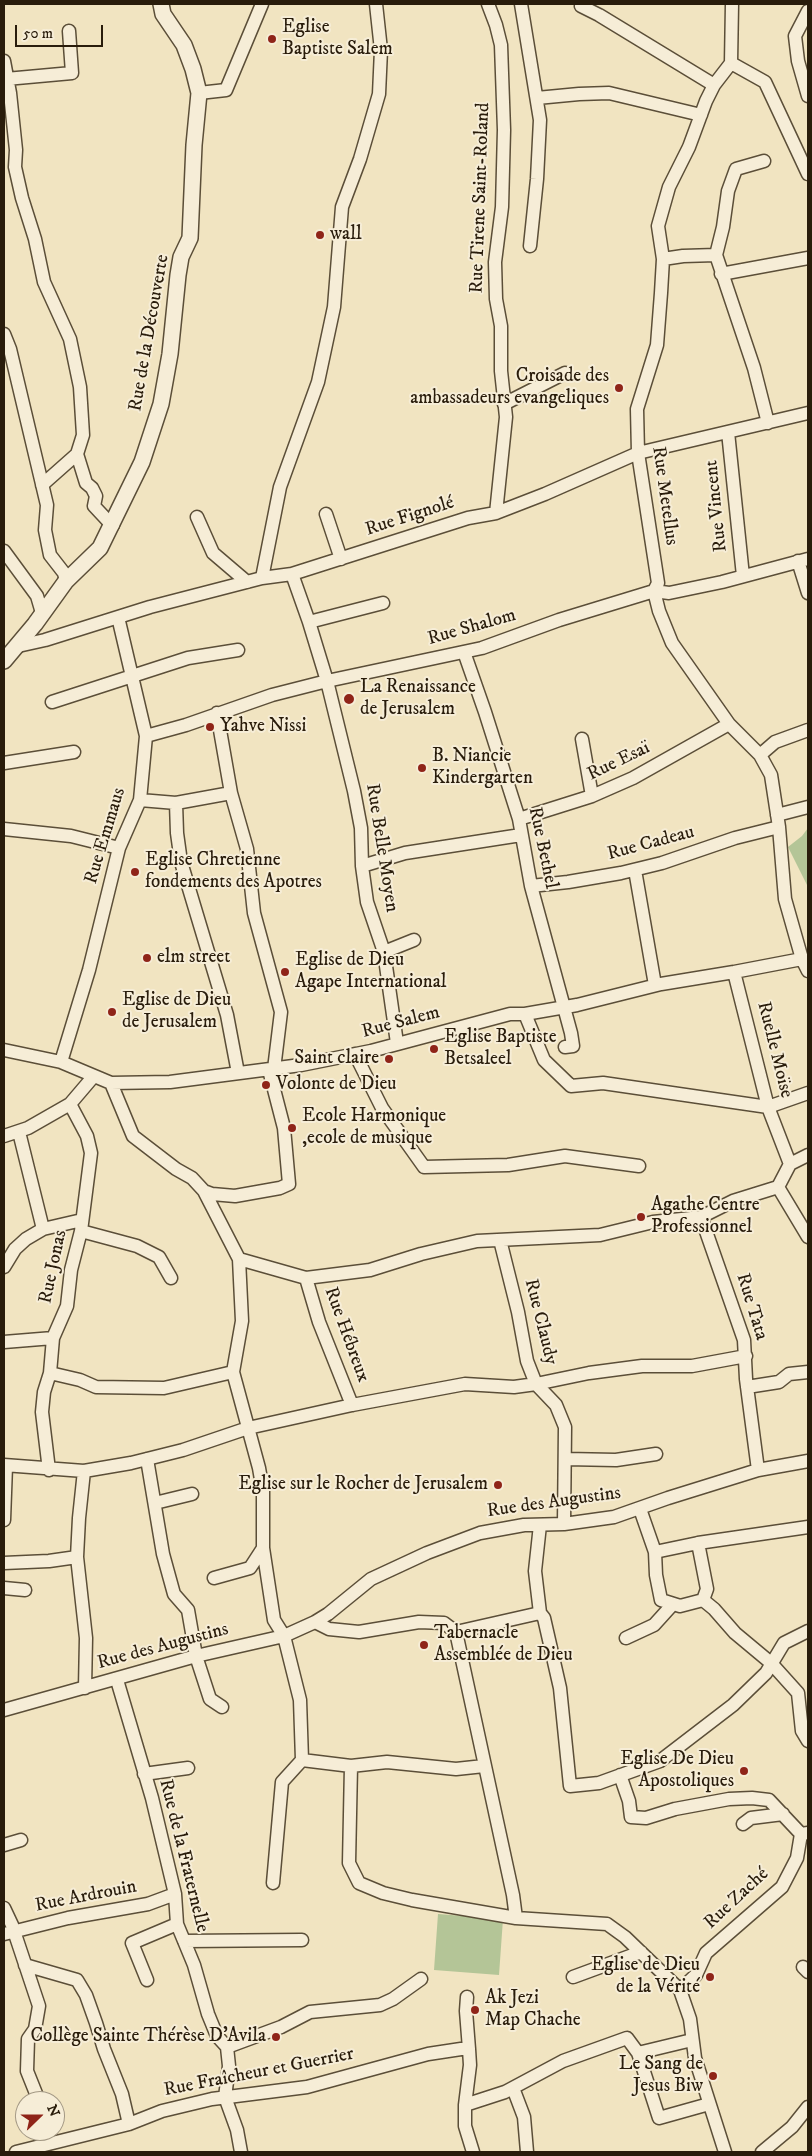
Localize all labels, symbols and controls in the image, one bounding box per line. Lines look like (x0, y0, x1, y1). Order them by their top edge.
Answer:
scale bar (18, 15, 105, 47)
place label: Eglise Baptiste Salem (282, 17, 393, 61)
text: 50 m (23, 24, 53, 43)
marker: Eglise Baptiste Salem (266, 33, 278, 45)
street label: Rue Tirene Saint-Roland (466, 102, 496, 294)
place label: wall (330, 224, 362, 246)
marker: wall (314, 229, 326, 241)
street label: Rue de la Découverte (125, 253, 175, 413)
place label: Croisade des ambassadeurs evangeliques (410, 366, 609, 410)
marker: Croisade des ambassadeurs evangeliques (613, 382, 625, 394)
street label: Rue Metellus (646, 445, 682, 547)
street label: Rue Vincent (701, 459, 733, 553)
street label: Rue Fignolé (363, 492, 457, 542)
street label: Rue Shalom (425, 605, 519, 651)
place label: La Renaissance de Jerusalem (360, 677, 476, 721)
marker: La Renaissance de Jerusalem (342, 692, 356, 706)
place label: Yahve Nissi (220, 716, 307, 738)
marker: Yahve Nissi (204, 721, 216, 733)
street label: Rue Esaï (584, 737, 654, 787)
place label: B. Niancie Kindergarten (432, 746, 533, 790)
marker: B. Niancie Kindergarten (416, 762, 428, 774)
street label: Rue Belle Moyen (360, 782, 402, 914)
street label: Rue Emmaus (81, 785, 131, 887)
street label: Rue Bethel (522, 805, 562, 891)
street label: Rue Cadeau (605, 821, 697, 867)
place label: Eglise Chretienne fondements des Apotres (145, 850, 322, 894)
marker: Eglise Chretienne fondements des Apotres (129, 866, 141, 878)
place label: elm street (157, 947, 230, 969)
place label: Eglise de Dieu Agape International (295, 950, 446, 994)
marker: elm street (141, 952, 153, 964)
marker: Eglise de Dieu Agape International (279, 966, 291, 978)
place label: Eglise de Dieu de Jerusalem (122, 990, 231, 1034)
street label: Ruelle Moïse (751, 1000, 797, 1100)
street label: Rue Salem (360, 1002, 442, 1044)
marker: Eglise de Dieu de Jerusalem (106, 1006, 118, 1018)
place label: Eglise Baptiste Betsaleel (444, 1027, 557, 1071)
marker: Eglise Baptiste Betsaleel (428, 1043, 440, 1055)
place label: Saint claire (294, 1048, 379, 1070)
marker: Saint claire (383, 1053, 395, 1065)
place label: Volonte de Dieu (276, 1074, 396, 1096)
marker: Volonte de Dieu (260, 1079, 272, 1091)
place label: Ecole Harmonique ,ecole de musique (302, 1106, 446, 1150)
marker: Ecole Harmonique ,ecole de musique (286, 1122, 298, 1134)
place label: Agathe Centre Professionnel (651, 1195, 760, 1239)
marker: Agathe Centre Professionnel (635, 1211, 647, 1223)
street label: Rue Jonas (35, 1228, 73, 1306)
street label: Rue Tata (730, 1271, 772, 1343)
street label: Rue Claudy (518, 1277, 562, 1367)
street label: Rue Hébreux (318, 1284, 374, 1386)
place label: Eglise sur le Rocher de Jerusalem (238, 1474, 488, 1496)
marker: Eglise sur le Rocher de Jerusalem (492, 1479, 504, 1491)
street label: Rue des Augustins (486, 1482, 622, 1524)
street label: Rue des Augustins (95, 1619, 231, 1675)
place label: Tabernacle Assemblée de Dieu (434, 1623, 573, 1667)
marker: Tabernacle Assemblée de Dieu (418, 1639, 430, 1651)
place label: Eglise De Dieu Apostoliques (620, 1749, 734, 1793)
marker: Eglise De Dieu Apostoliques (738, 1765, 750, 1777)
street label: Rue de la Fraternelle (153, 1777, 213, 1935)
street label: Rue Zaché (700, 1863, 774, 1935)
street label: Rue Ardrouin (33, 1876, 139, 1918)
place label: Eglise de Dieu de la Vérité (591, 1955, 700, 1999)
marker: Eglise de Dieu de la Vérité (704, 1971, 716, 1983)
place label: Ak Jezi Map Chache (485, 1988, 581, 2032)
marker: Ak Jezi Map Chache (469, 2004, 481, 2016)
place label: Collège Sainte Thérèse D'Avila (30, 2026, 266, 2048)
marker: Collège Sainte Thérèse D'Avila (270, 2031, 282, 2043)
street label: Rue Fraîcheur et Guerrier (162, 2043, 356, 2103)
place label: Le Sang de Jesus Biw (619, 2054, 703, 2098)
marker: Le Sang de Jesus Biw (707, 2070, 719, 2082)
north arrow (15, 2091, 65, 2141)
text: N (42, 2102, 63, 2119)

